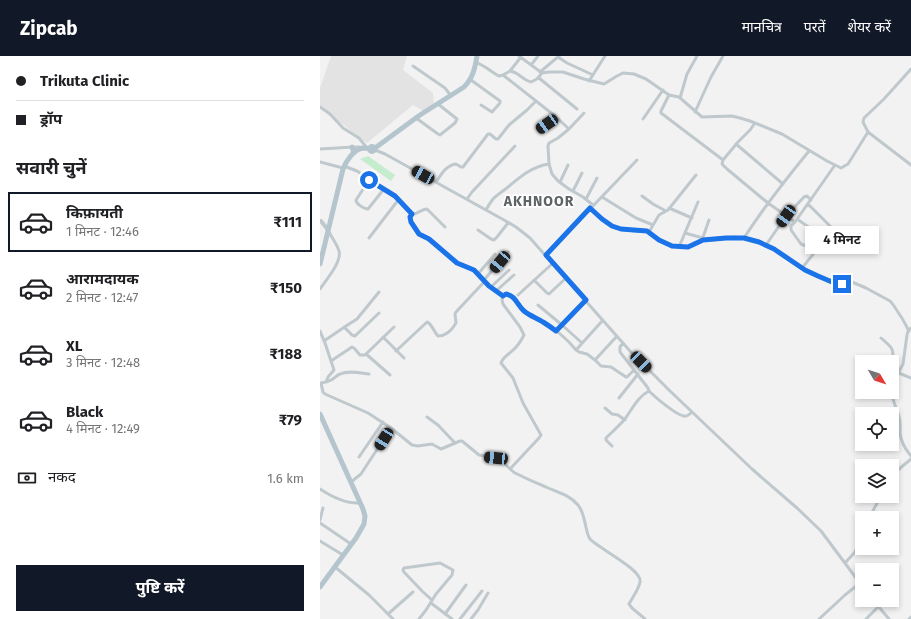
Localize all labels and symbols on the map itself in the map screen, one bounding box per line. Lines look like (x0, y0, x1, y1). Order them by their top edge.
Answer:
car (534, 112, 560, 136)
car (410, 164, 436, 186)
route start (360, 171, 378, 189)
district label: AKHNOOR (503, 193, 574, 210)
car (774, 203, 798, 229)
callout: 4 मिनट (805, 226, 879, 254)
car (488, 249, 512, 275)
route end (833, 275, 851, 293)
car (628, 349, 654, 375)
north arrow (855, 355, 899, 399)
car (373, 426, 395, 452)
car (484, 451, 508, 465)

